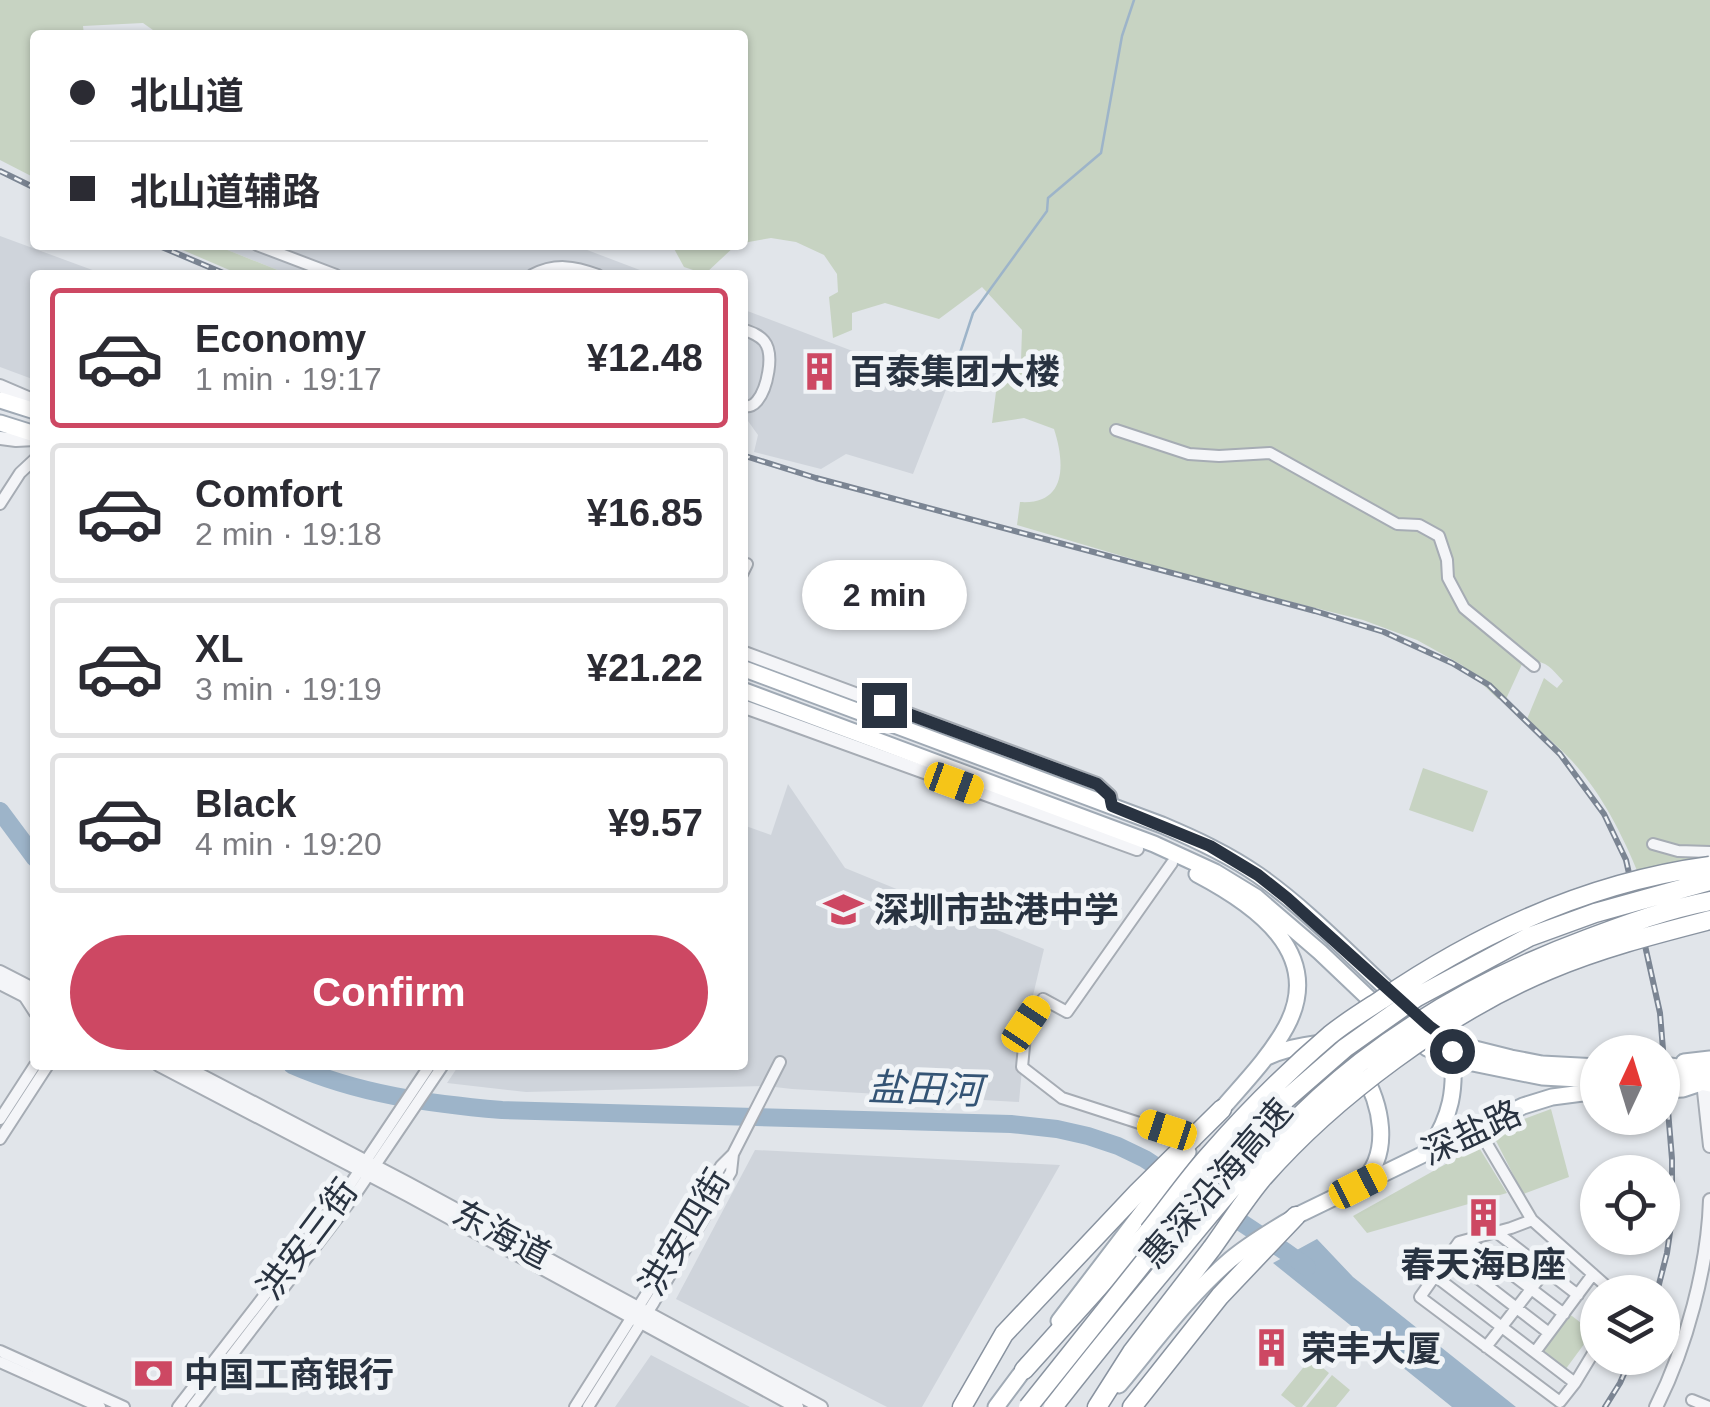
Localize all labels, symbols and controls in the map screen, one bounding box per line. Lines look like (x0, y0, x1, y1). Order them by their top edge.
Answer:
text: 北山道 (130, 75, 244, 117)
text: 北山道辅路 (130, 171, 320, 213)
icon: car (75, 313, 165, 403)
text: Economy (195, 318, 366, 360)
text: ¥12.48 (587, 337, 703, 379)
building icon: 百泰集团大楼 (799, 350, 841, 392)
place label: 百泰集团大楼 (850, 352, 1060, 391)
text: 1 min · 19:17 (195, 361, 382, 397)
icon: car (75, 468, 165, 558)
text: Comfort (195, 473, 343, 515)
text: ¥16.85 (587, 492, 703, 534)
text: 2 min · 19:18 (195, 516, 382, 552)
callout: 2 min (802, 560, 966, 630)
text: 2 min (843, 577, 926, 613)
icon: car (75, 623, 165, 713)
text: XL (195, 628, 244, 670)
text: ¥21.22 (587, 647, 703, 689)
text: 3 min · 19:19 (195, 671, 382, 707)
route end (862, 683, 907, 728)
car (921, 759, 987, 807)
icon: car (75, 778, 165, 868)
text: Black (195, 783, 296, 825)
text: ¥9.57 (608, 802, 703, 844)
text: 4 min · 19:20 (195, 826, 382, 862)
school or university icon: 深圳市盐港中学 (823, 888, 865, 930)
place label: 深圳市盐港中学 (874, 890, 1119, 929)
button: Confirm (70, 935, 708, 1050)
car (997, 991, 1055, 1057)
route start (1430, 1029, 1475, 1074)
north arrow (1580, 1035, 1680, 1135)
map controls (1580, 1035, 1680, 1375)
water label: 盐田河 (867, 1066, 990, 1112)
street label: 惠深沿海高速 (1132, 1091, 1300, 1275)
street label: 深盐路 (1415, 1092, 1527, 1172)
car (1134, 1106, 1200, 1154)
button: locate (1580, 1155, 1680, 1255)
car (1324, 1159, 1392, 1213)
street label: 洪安四街 (631, 1162, 737, 1302)
street label: 洪安三街 (249, 1171, 365, 1307)
street label: 东海道 (446, 1192, 558, 1276)
building icon: 春天海B座 (1462, 1196, 1504, 1238)
place label: 春天海B座 (1400, 1245, 1566, 1284)
button: layers (1580, 1275, 1680, 1375)
building icon: 荣丰大厦 (1250, 1327, 1292, 1369)
place label: 荣丰大厦 (1301, 1329, 1441, 1368)
bank icon: 中国工商银行 (133, 1353, 175, 1395)
place label: 中国工商银行 (184, 1355, 394, 1394)

